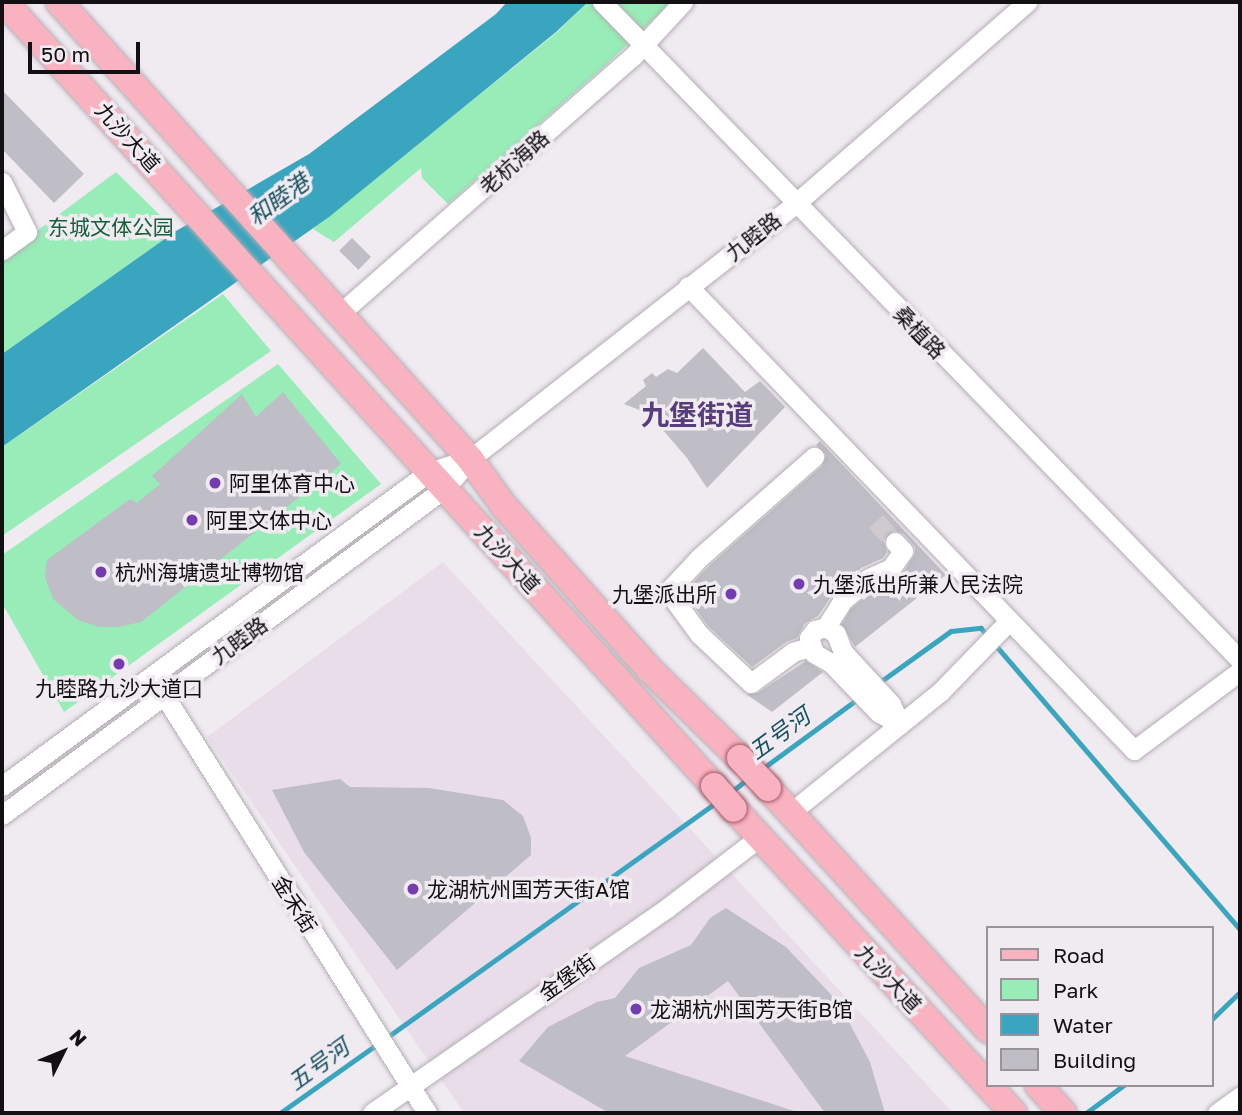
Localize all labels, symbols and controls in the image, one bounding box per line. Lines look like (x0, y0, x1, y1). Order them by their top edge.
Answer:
scale bar (32, 28, 144, 72)
text: 50 m (41, 41, 90, 67)
street label: 九沙大道 (91, 97, 165, 177)
street label: 老杭海路 (474, 125, 554, 199)
water label: 和睦港 (242, 168, 314, 230)
street label: 九睦路 (720, 207, 786, 265)
park label: 东城文体公园 (48, 214, 174, 240)
street label: 桑植路 (889, 301, 951, 363)
district label: 九堡街道 (641, 398, 753, 432)
place label: 阿里体育中心 (229, 470, 355, 496)
marker: 阿里体育中心 (207, 475, 223, 491)
place label: 阿里文体中心 (206, 507, 332, 533)
marker: 阿里文体中心 (184, 512, 200, 528)
street label: 九沙大道 (471, 518, 545, 598)
place label: 杭州海塘遗址博物馆 (115, 559, 304, 585)
marker: 杭州海塘遗址博物馆 (93, 564, 109, 580)
place label: 九堡派出所兼人民法院 (813, 571, 1023, 597)
marker: 九堡派出所兼人民法院 (791, 576, 807, 592)
place label: 九堡派出所 (612, 581, 717, 607)
marker: 九堡派出所 (723, 586, 739, 602)
street label: 九睦路 (206, 611, 272, 669)
marker: 九睦路九沙大道口 (111, 656, 127, 672)
place label: 九睦路九沙大道口 (35, 675, 203, 701)
water label: 五号河 (743, 702, 815, 764)
street label: 金禾街 (268, 871, 322, 937)
place label: 龙湖杭州国芳天街A馆 (427, 876, 630, 902)
marker: 龙湖杭州国芳天街A馆 (405, 881, 421, 897)
legend (986, 926, 1214, 1087)
street label: 九沙大道 (851, 939, 927, 1017)
text: Road (1053, 942, 1104, 968)
street label: 金堡街 (534, 949, 600, 1005)
text: Park (1053, 977, 1098, 1003)
place label: 龙湖杭州国芳天街B馆 (650, 996, 853, 1022)
marker: 龙湖杭州国芳天街B馆 (628, 1001, 644, 1017)
text: Water (1053, 1012, 1113, 1038)
north arrow (28, 1017, 98, 1087)
text: N (65, 1024, 92, 1050)
water label: 五号河 (282, 1033, 354, 1095)
text: Building (1053, 1047, 1136, 1073)

